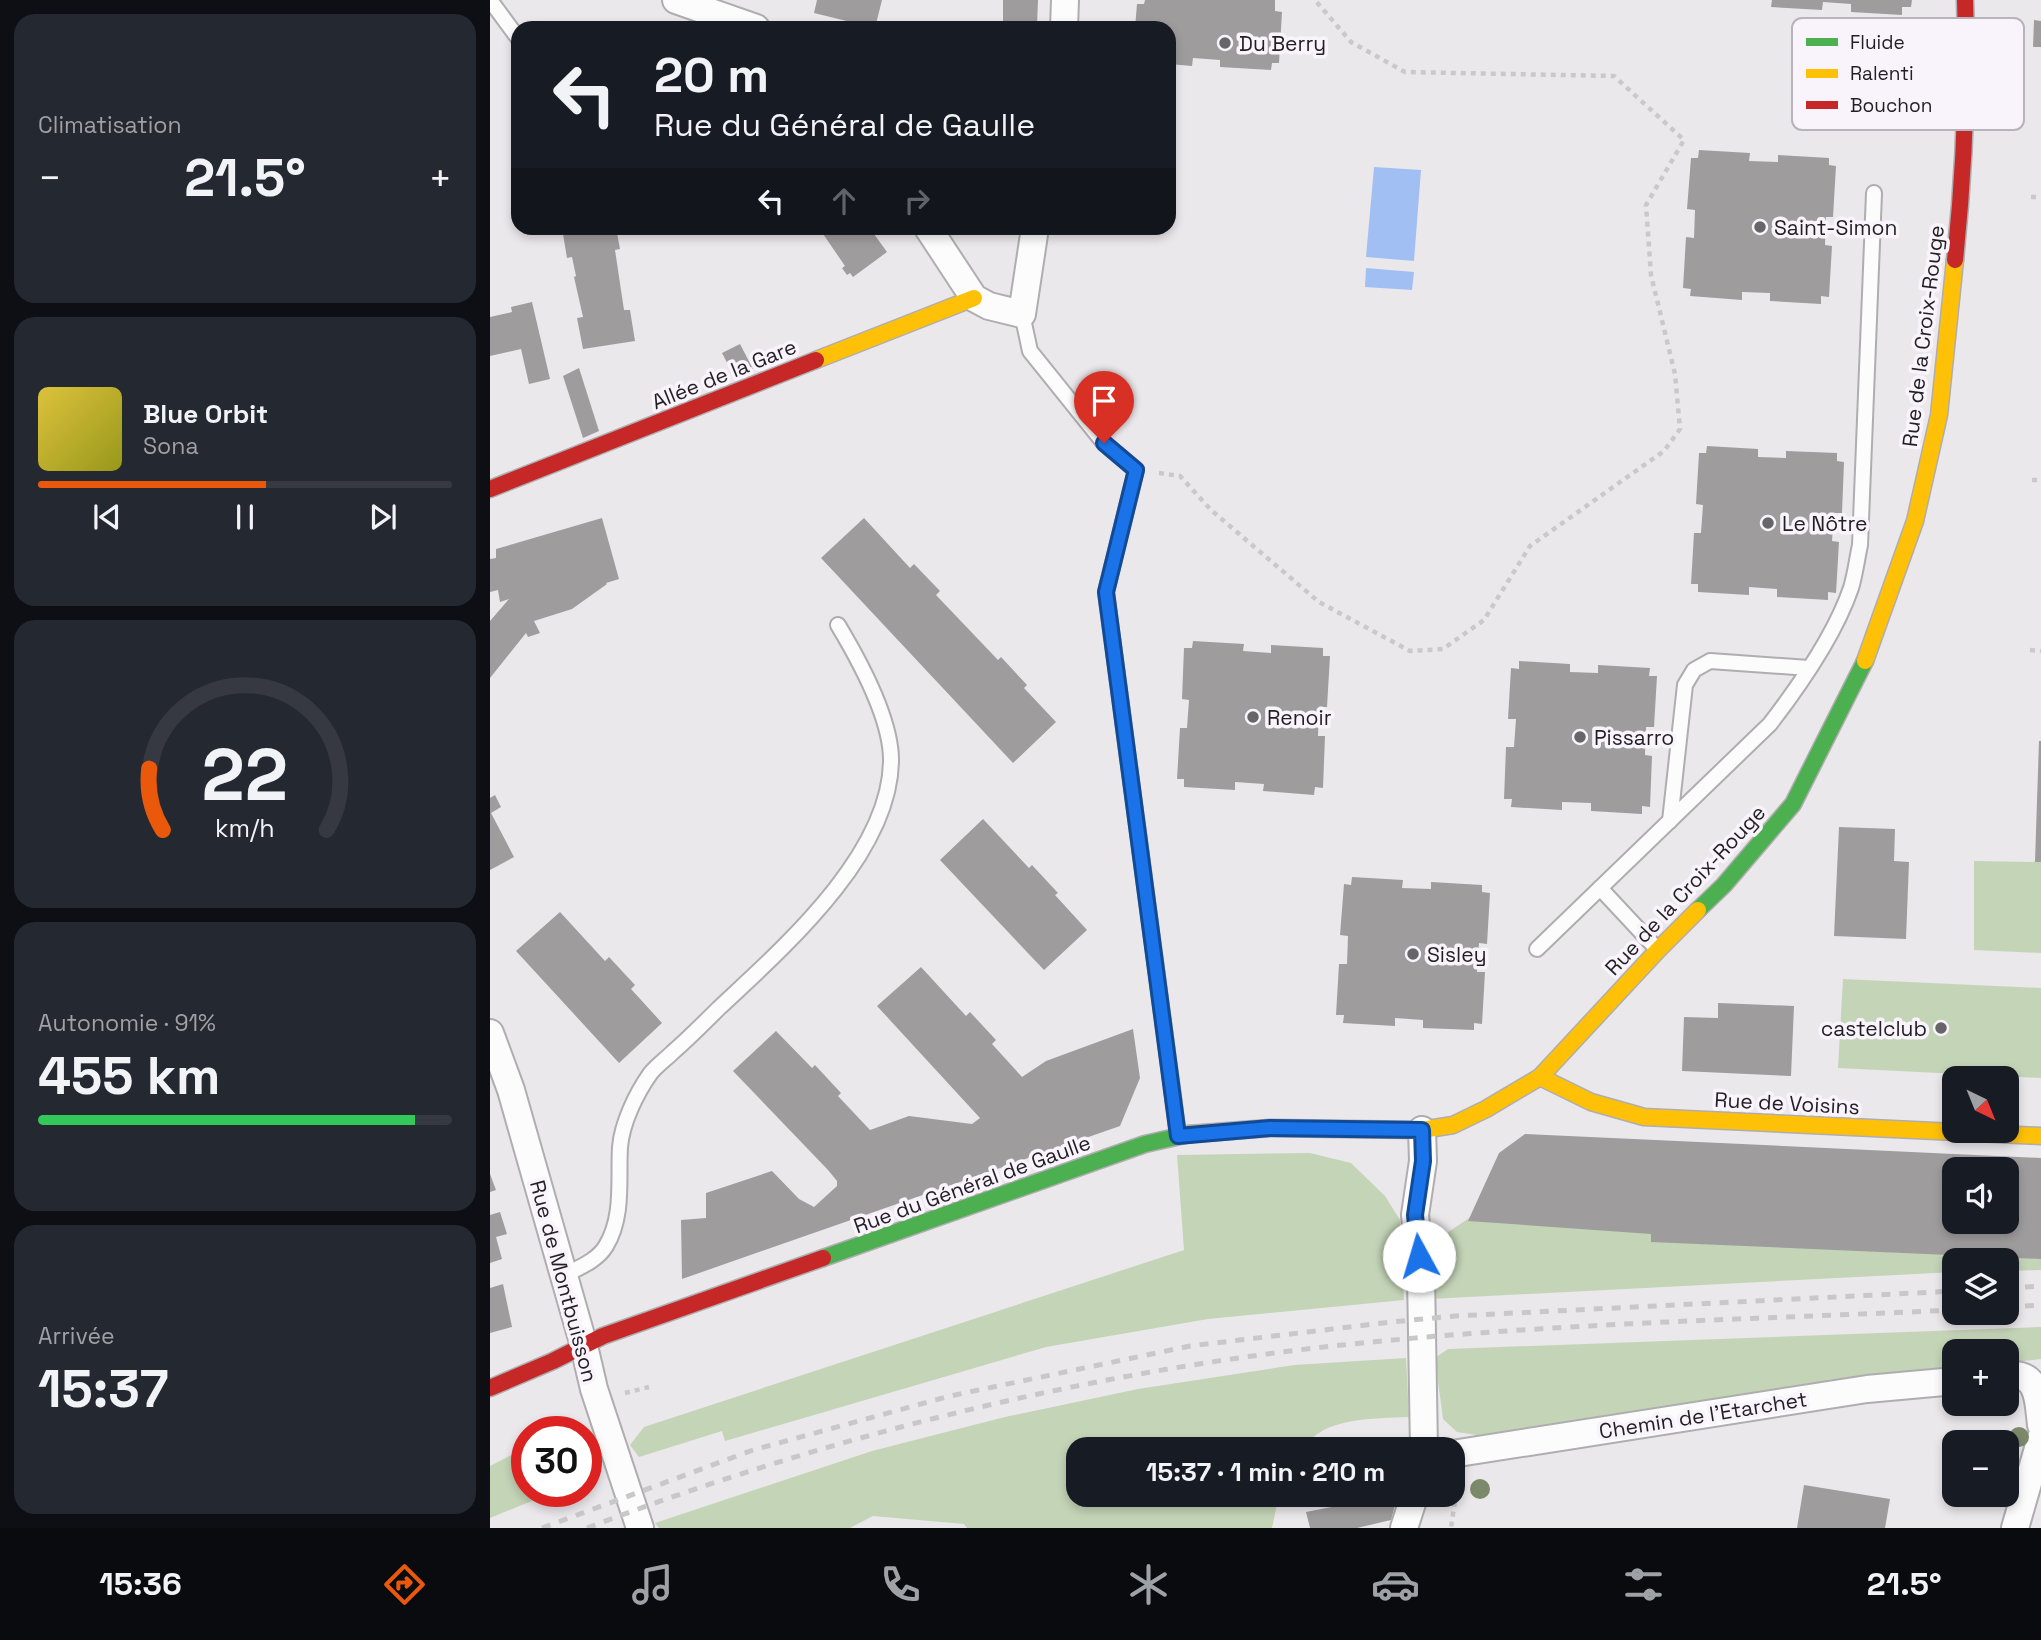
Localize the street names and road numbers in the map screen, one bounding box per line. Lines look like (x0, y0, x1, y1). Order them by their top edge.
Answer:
street label: Rue de la Croix-Rouge (1896, 224, 1950, 448)
street label: Allée de la Gare (648, 333, 800, 415)
street label: Rue de la Croix-Rouge (1599, 799, 1771, 981)
street label: Rue de Voisins (1714, 1086, 1860, 1120)
street label: Rue du Général de Gaulle (850, 1129, 1094, 1239)
street label: Rue de Montbuisson (524, 1177, 604, 1385)
street label: Chemin de l'Etarchet (1597, 1385, 1809, 1445)

